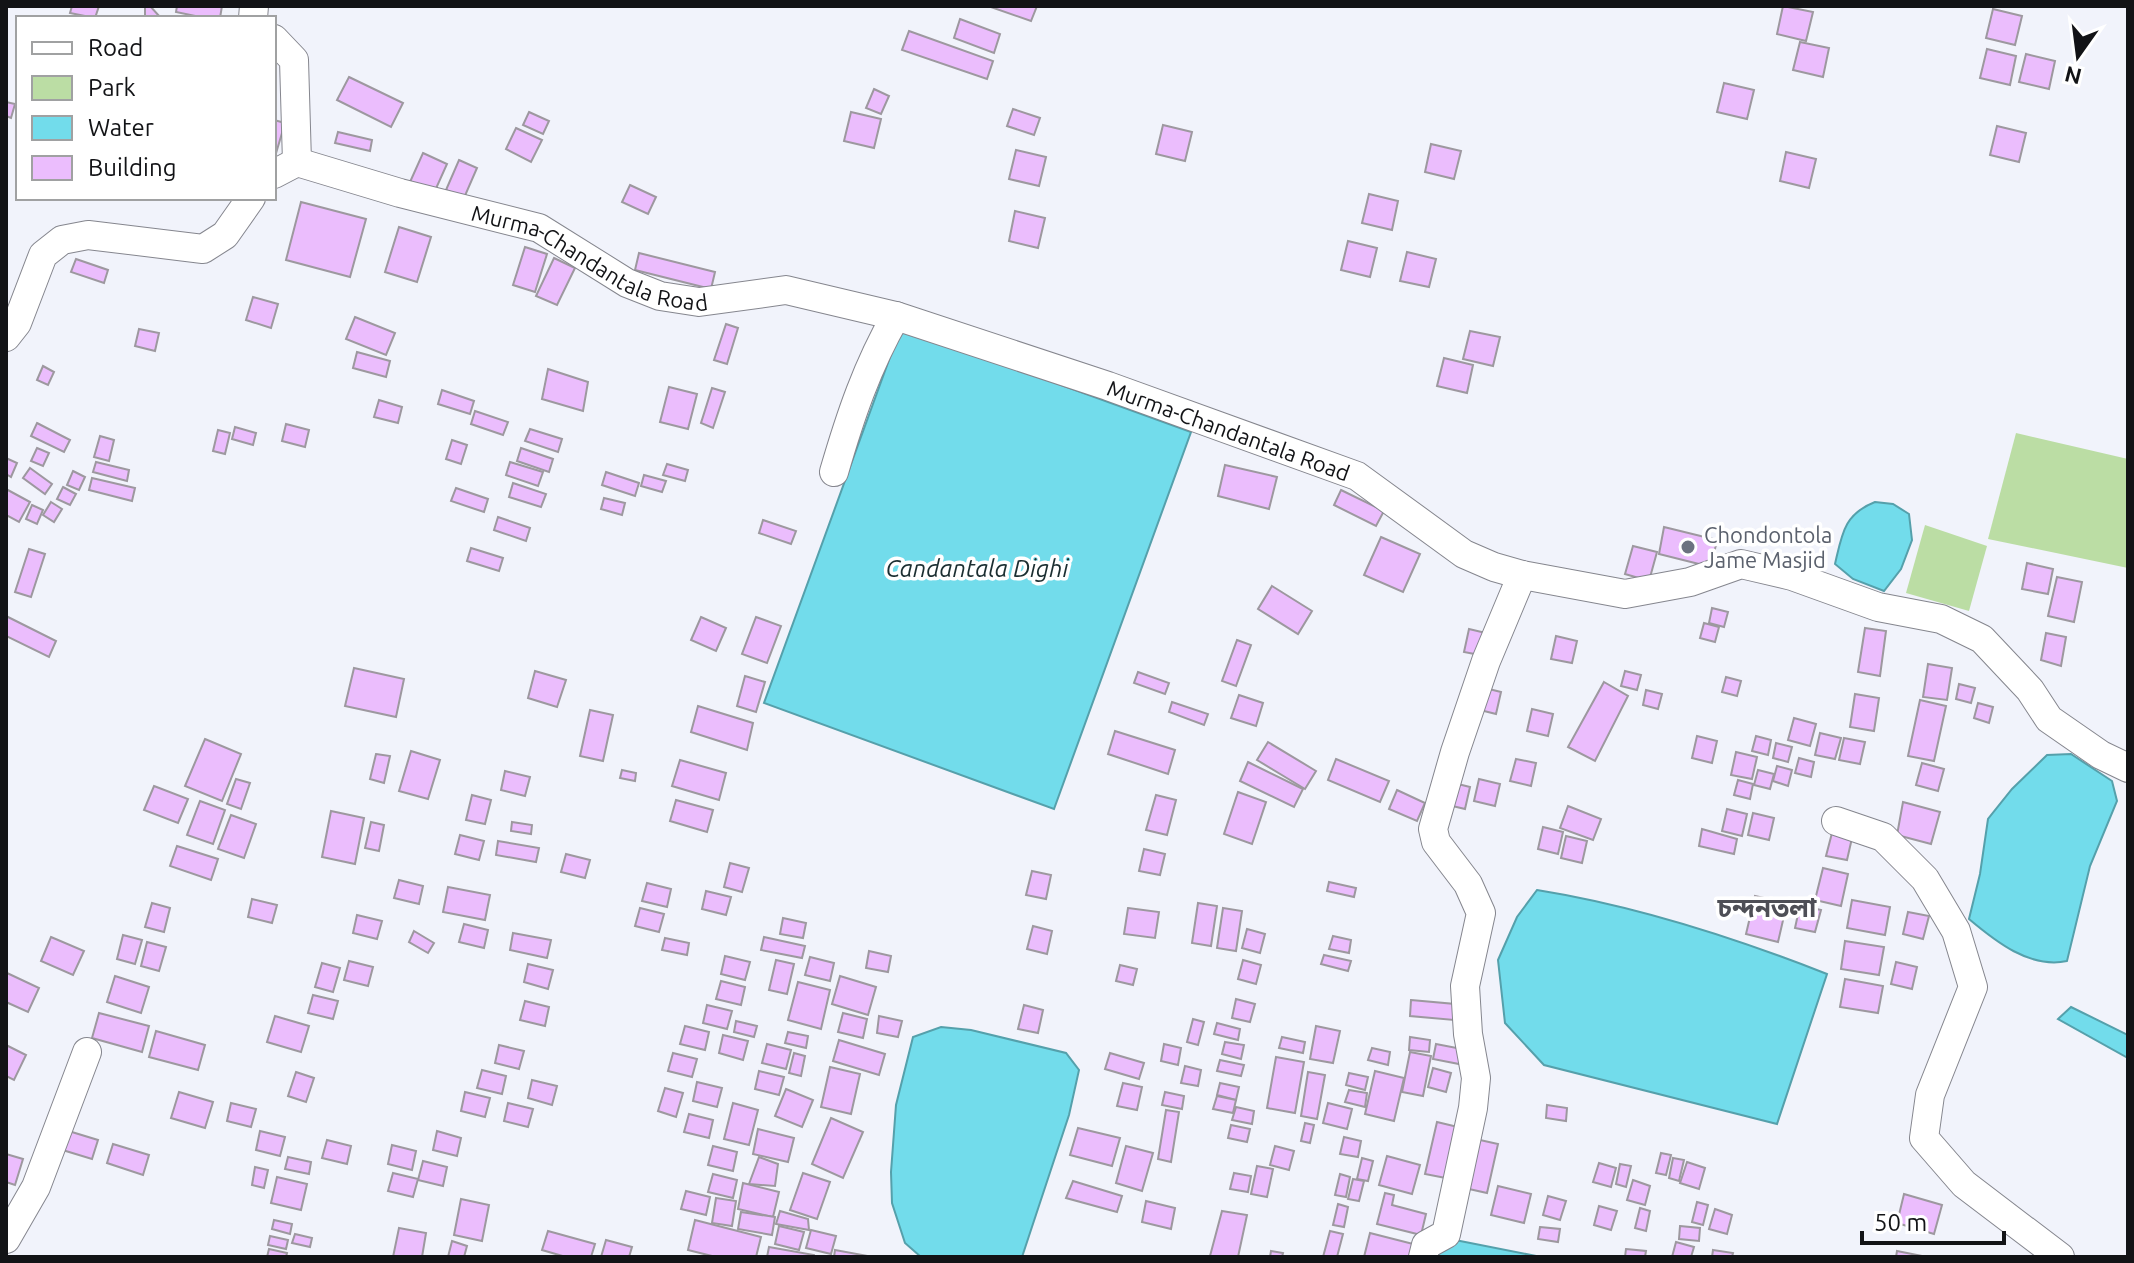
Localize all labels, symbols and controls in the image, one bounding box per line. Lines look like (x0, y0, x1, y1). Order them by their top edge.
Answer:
legend (16, 16, 276, 200)
north arrow (2038, 16, 2118, 96)
text: Road (88, 34, 143, 61)
text: N (2062, 62, 2084, 90)
text: Park (88, 74, 136, 101)
text: Water (88, 114, 154, 141)
text: Building (88, 154, 176, 181)
street label: Murma-Chandantala Road (469, 199, 709, 315)
street label: Murma-Chandantala Road (1104, 374, 1353, 485)
place label: Chondontola Jame Masjid (1704, 522, 1832, 572)
marker: Chondontola Jame Masjid (1679, 538, 1697, 556)
water label: Candantala Dighi (886, 555, 1069, 582)
district label: চন্দনতলা (1717, 893, 1817, 922)
scale bar (1862, 1195, 2004, 1245)
text: 50 m (1874, 1209, 1927, 1236)

